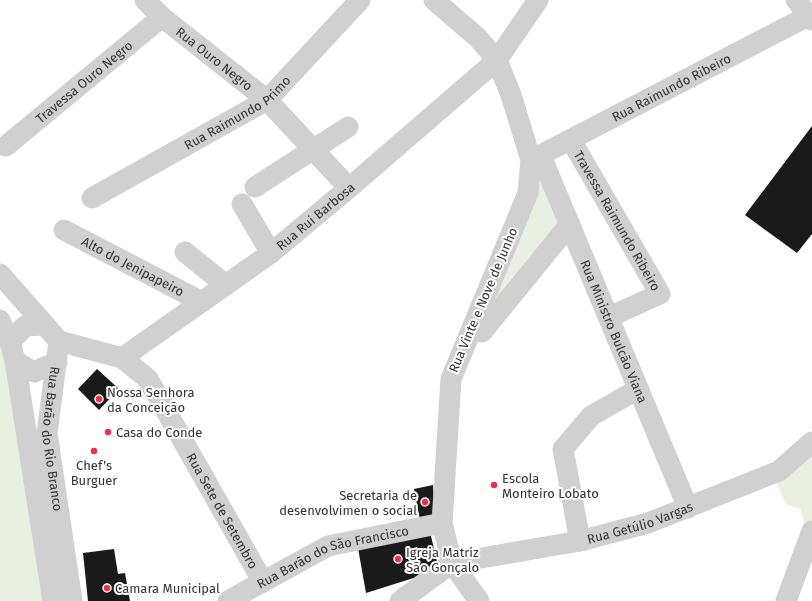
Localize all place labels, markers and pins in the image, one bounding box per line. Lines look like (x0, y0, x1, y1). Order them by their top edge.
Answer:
place label: Nossa Senhora da Conceição (107, 385, 195, 415)
marker: Nossa Senhora da Conceição (94, 394, 104, 404)
place label: Casa do Conde (116, 425, 202, 440)
marker: Casa do Conde (103, 427, 113, 437)
marker: Chef's Burguer (89, 446, 99, 456)
place label: Chef's Burguer (71, 458, 117, 488)
place label: Escola Monteiro Lobato (502, 471, 599, 501)
marker: Escola Monteiro Lobato (489, 480, 499, 490)
place label: Secretaria de desenvolvimen o social (279, 488, 417, 518)
marker: Secretaria de desenvolvimen o social (420, 497, 430, 507)
place label: Igreja Matriz São Gonçalo (406, 545, 479, 575)
marker: Igreja Matriz São Gonçalo (393, 554, 403, 564)
place label: Camara Municipal (115, 581, 220, 596)
marker: Camara Municipal (102, 583, 112, 593)

